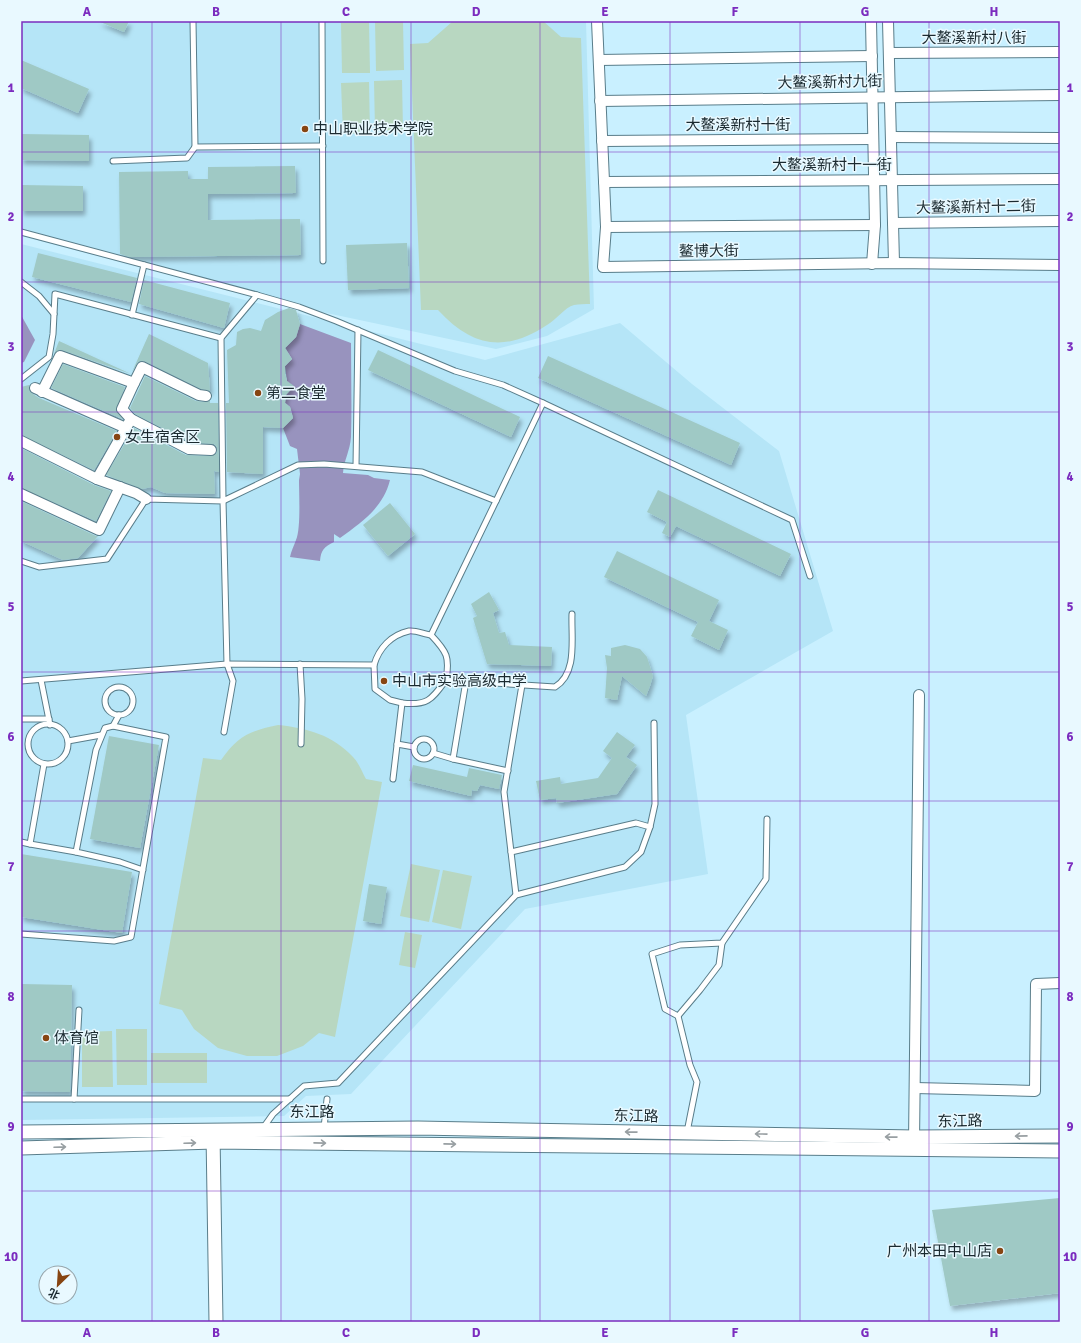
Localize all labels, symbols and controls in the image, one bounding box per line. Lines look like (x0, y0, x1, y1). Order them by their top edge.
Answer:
text: A (83, 4, 92, 20)
text: B (212, 4, 220, 20)
text: C (342, 4, 350, 20)
text: D (472, 4, 481, 20)
text: E (601, 4, 609, 20)
text: F (732, 4, 739, 20)
text: G (861, 4, 869, 20)
text: H (990, 4, 998, 20)
street label: 大鳌溪新村八街 (921, 29, 1027, 47)
street label: 大鳌溪新村九街 (777, 72, 883, 92)
text: 1 (7, 80, 15, 96)
text: 1 (1066, 80, 1074, 96)
street label: 大鳌溪新村十街 (685, 116, 791, 134)
place label: 中山职业技术学院 (313, 120, 433, 138)
marker: 中山职业技术学院 (300, 124, 310, 134)
street label: 大鳌溪新村十一街 (772, 156, 892, 174)
street label: 大鳌溪新村十二街 (916, 197, 1036, 217)
text: 2 (7, 209, 15, 225)
text: 2 (1066, 209, 1074, 225)
street label: 鳌博大街 (679, 241, 739, 261)
text: 3 (7, 339, 15, 355)
text: 3 (1066, 339, 1074, 355)
place label: 第二食堂 (266, 384, 326, 402)
marker: 第二食堂 (253, 388, 263, 398)
place label: 女生宿舍区 (125, 428, 200, 446)
marker: 女生宿舍区 (112, 432, 122, 442)
text: 4 (7, 469, 15, 485)
text: 4 (1066, 469, 1074, 485)
text: 5 (7, 599, 15, 615)
text: 5 (1066, 599, 1074, 615)
place label: 中山市实验高级中学 (392, 672, 527, 690)
marker: 中山市实验高级中学 (379, 676, 389, 686)
text: 6 (7, 729, 15, 745)
text: 6 (1066, 729, 1074, 745)
text: 7 (7, 859, 15, 875)
text: 7 (1066, 859, 1074, 875)
text: 8 (7, 989, 15, 1005)
text: 8 (1066, 989, 1074, 1005)
place label: 体育馆 (54, 1029, 99, 1047)
marker: 体育馆 (41, 1033, 51, 1043)
street label: 东江路 (289, 1103, 335, 1121)
street label: 东江路 (613, 1107, 659, 1125)
street label: 东江路 (937, 1112, 983, 1130)
text: 9 (7, 1119, 15, 1135)
text: 9 (1066, 1119, 1074, 1135)
one-way arrow (625, 1128, 638, 1136)
one-way arrow (755, 1131, 768, 1138)
one-way arrow (1015, 1132, 1028, 1140)
one-way arrow (885, 1133, 898, 1141)
one-way arrow (183, 1139, 196, 1146)
one-way arrow (313, 1139, 326, 1147)
one-way arrow (443, 1140, 456, 1148)
one-way arrow (53, 1143, 66, 1151)
place label: 广州本田中山店 (887, 1242, 992, 1260)
marker: 广州本田中山店 (995, 1246, 1005, 1256)
text: 10 (4, 1249, 18, 1265)
text: 10 (1063, 1249, 1077, 1265)
north arrow (38, 1265, 78, 1305)
text: 北 (46, 1285, 62, 1302)
text: A (83, 1325, 92, 1341)
text: B (212, 1325, 220, 1341)
text: C (342, 1325, 350, 1341)
text: D (472, 1325, 481, 1341)
text: E (601, 1325, 609, 1341)
text: F (732, 1325, 739, 1341)
text: G (861, 1325, 869, 1341)
text: H (990, 1325, 998, 1341)

